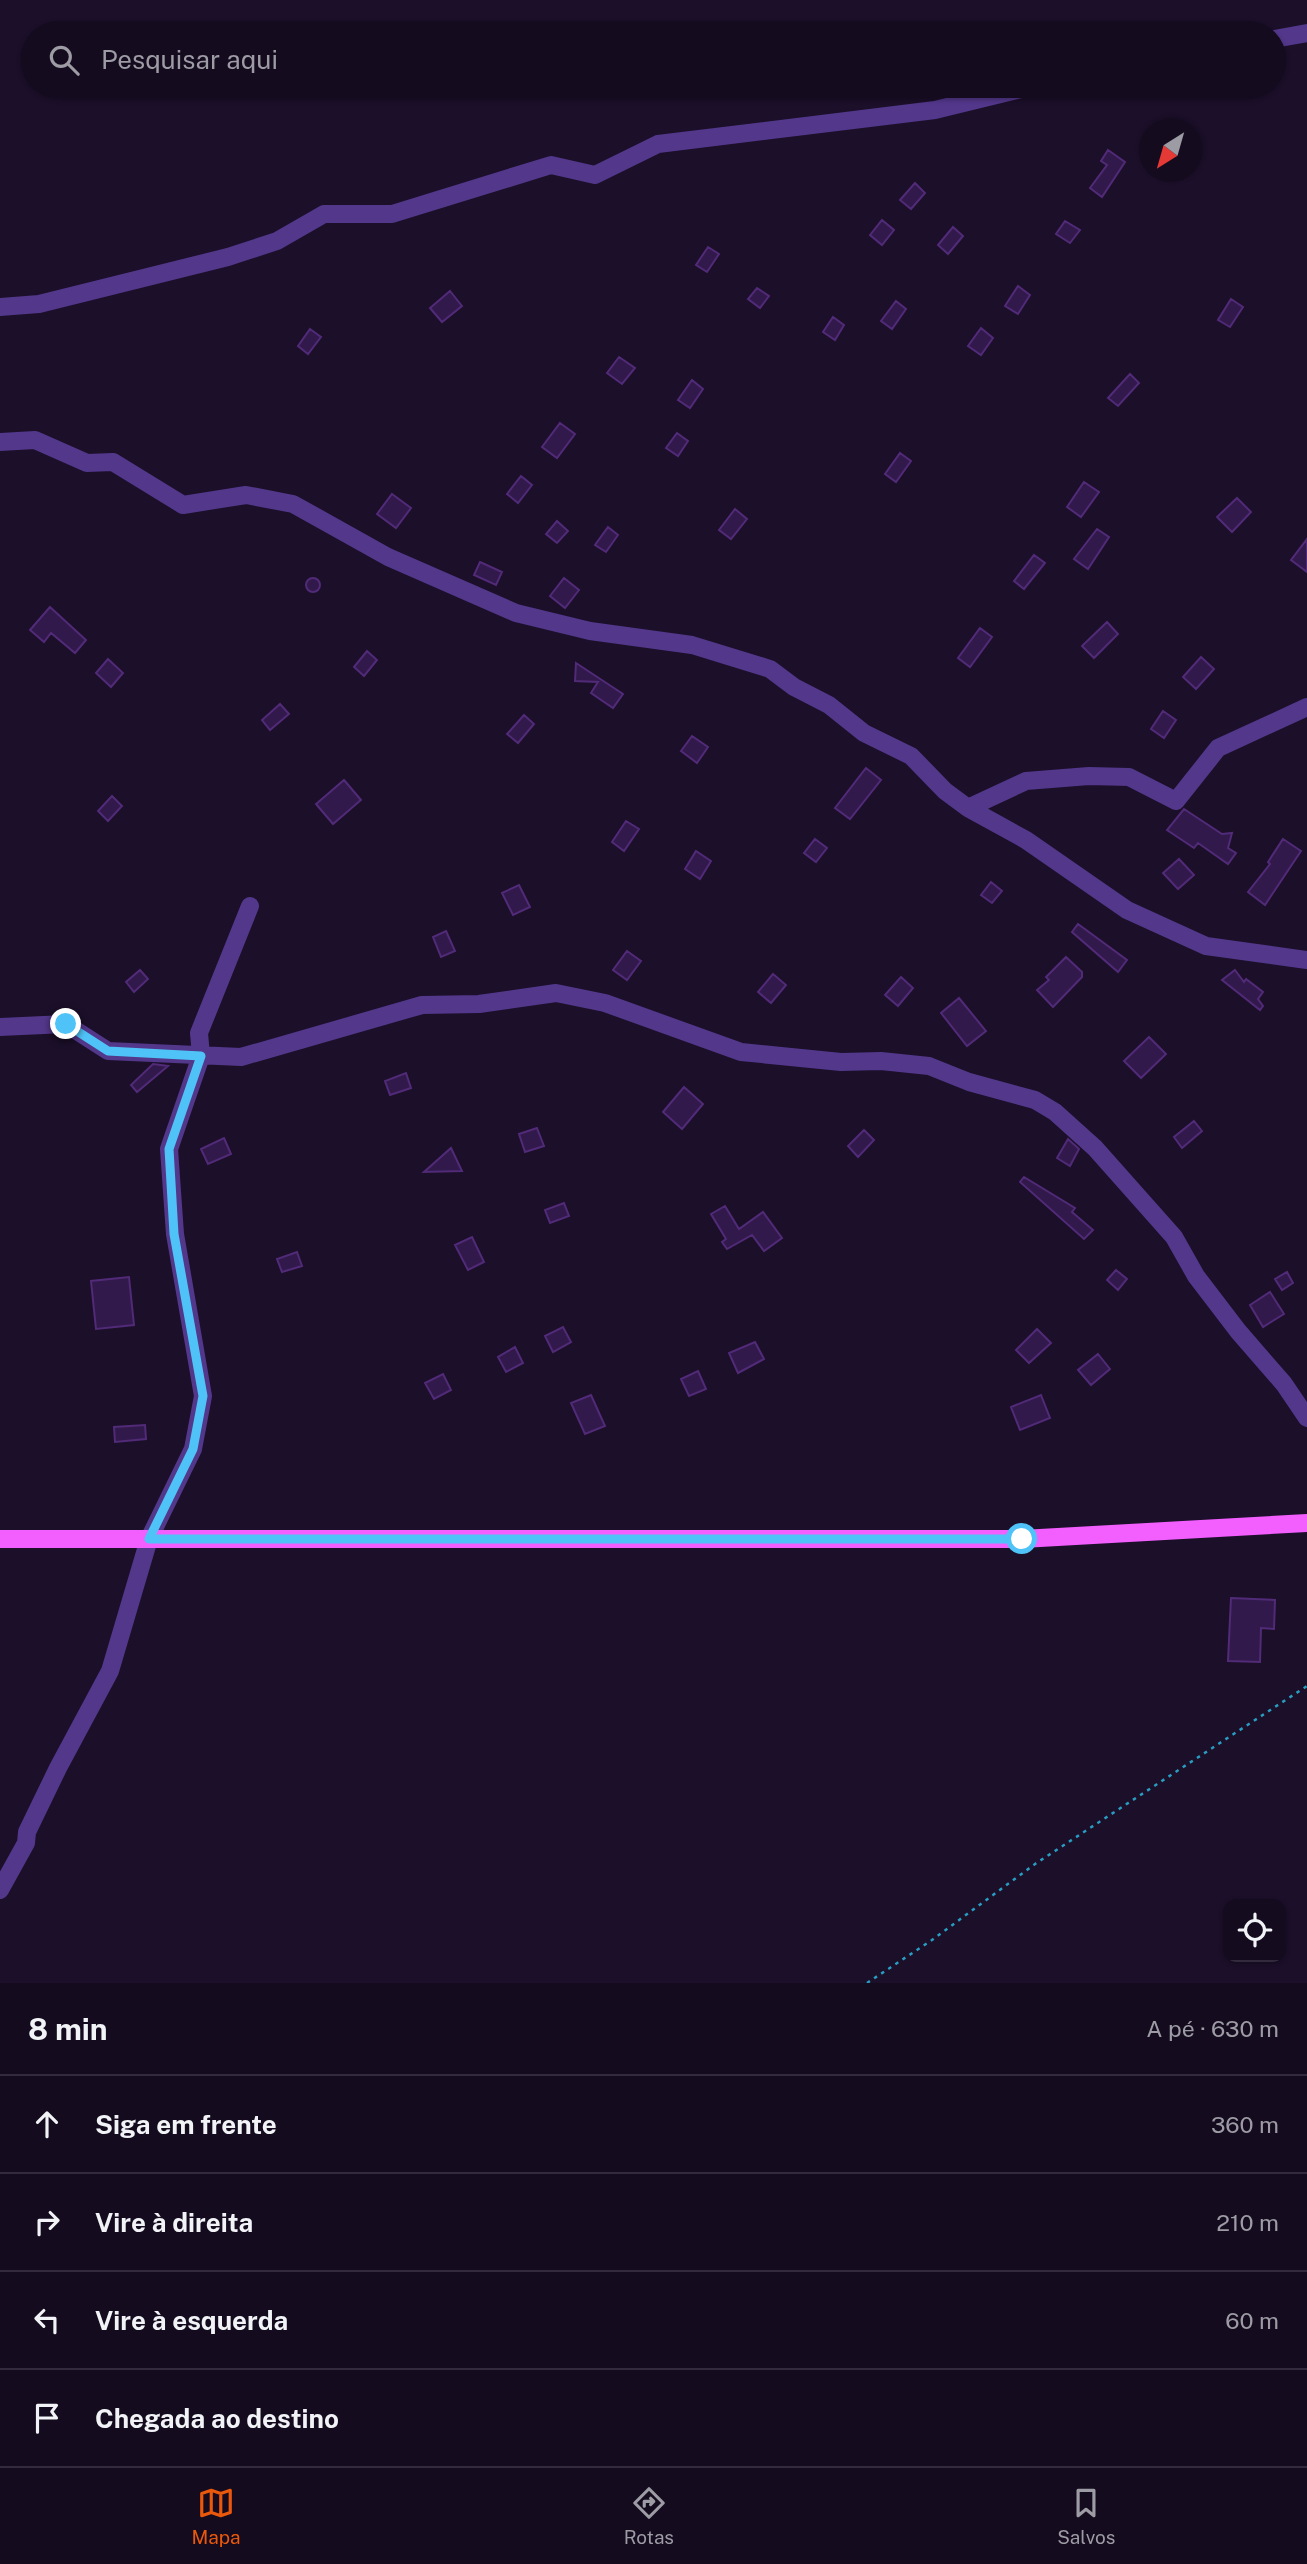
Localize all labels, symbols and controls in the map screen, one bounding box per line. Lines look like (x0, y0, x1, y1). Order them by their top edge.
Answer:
search box (21, 21, 1286, 98)
icon: search (45, 41, 83, 79)
text: Pesquisar aqui (101, 44, 278, 75)
north arrow (1139, 119, 1202, 182)
route end (50, 1008, 81, 1039)
route start (1006, 1523, 1037, 1554)
map controls (1223, 1899, 1286, 1962)
button: locate (1223, 1899, 1286, 1962)
text: 8 min (28, 2011, 108, 2047)
text: A pé · 630 m (1146, 2015, 1279, 2042)
icon: ahead (28, 2105, 66, 2143)
text: Siga em frente (95, 2109, 277, 2140)
text: 360 m (1211, 2111, 1279, 2138)
icon: right (28, 2203, 66, 2241)
text: Vire à direita (95, 2207, 253, 2238)
text: 210 m (1216, 2209, 1279, 2236)
icon: left (28, 2301, 66, 2339)
text: Vire à esquerda (95, 2305, 288, 2336)
text: 60 m (1225, 2307, 1279, 2334)
icon: arrive (28, 2399, 66, 2437)
text: Chegada ao destino (95, 2403, 339, 2434)
tab: Mapa (192, 2484, 241, 2548)
tab: Rotas (624, 2484, 674, 2548)
tab: Salvos (1057, 2484, 1115, 2548)

